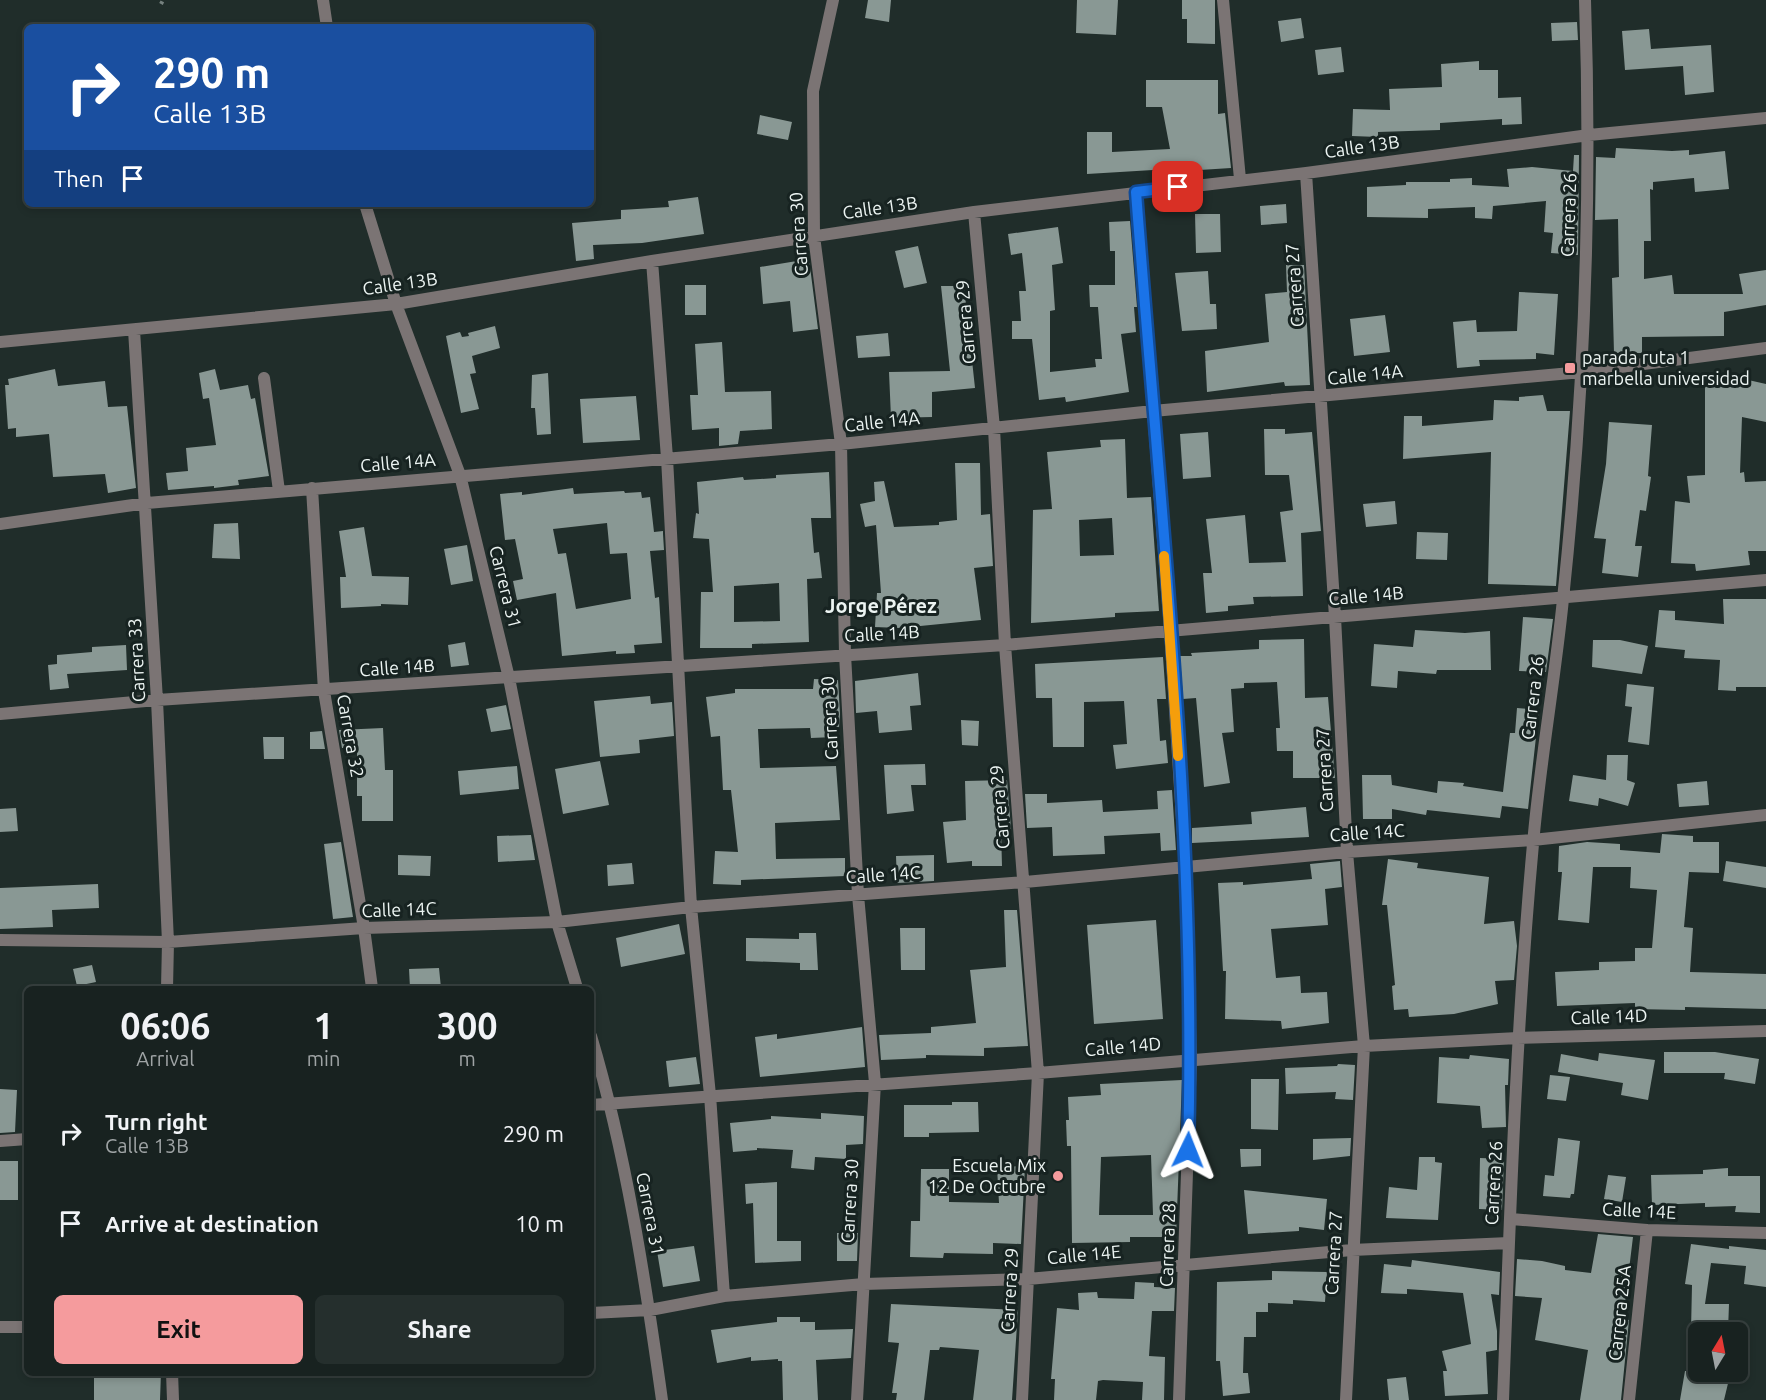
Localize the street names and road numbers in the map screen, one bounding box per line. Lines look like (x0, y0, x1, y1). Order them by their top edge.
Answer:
street label: Calle 13B (1323, 131, 1401, 161)
street label: Carrera 26 (1557, 172, 1579, 257)
street label: Carrera 30 (785, 191, 811, 277)
street label: Calle 13B (841, 192, 919, 222)
street label: Carrera 27 (1281, 242, 1307, 328)
street label: Calle 13B (361, 268, 439, 298)
street label: Carrera 29 (951, 279, 979, 365)
street label: Calle 14A (1326, 360, 1404, 388)
street label: Calle 14A (843, 407, 921, 435)
street label: Calle 14A (359, 449, 437, 475)
street label: Carrera 31 (486, 543, 526, 630)
street label: Calle 14B (1327, 582, 1404, 608)
street label: Carrera 33 (124, 617, 148, 703)
street label: Calle 14B (844, 621, 920, 645)
street label: Calle 14B (359, 654, 435, 680)
street label: Carrera 26 (1517, 655, 1547, 741)
street label: Carrera 30 (817, 675, 841, 761)
street label: Carrera 32 (334, 693, 368, 779)
street label: Carrera 27 (1312, 727, 1336, 813)
street label: Carrera 29 (985, 764, 1013, 850)
street label: Calle 14C (1329, 819, 1405, 845)
street label: Calle 14C (845, 861, 921, 887)
street label: Calle 14C (361, 898, 437, 920)
street label: Calle 14D (1570, 1005, 1648, 1027)
street label: Calle 14D (1084, 1033, 1162, 1059)
street label: Carrera 26 (1481, 1140, 1505, 1226)
street label: Carrera 30 (837, 1158, 861, 1244)
street label: Carrera 31 (633, 1170, 669, 1257)
street label: Calle 14E (1601, 1198, 1677, 1222)
street label: Carrera 28 (1156, 1202, 1178, 1287)
street label: Carrera 27 (1321, 1210, 1345, 1296)
street label: Calle 14E (1046, 1241, 1122, 1267)
street label: Carrera 29 (997, 1247, 1021, 1333)
street label: Carrera 25A (1604, 1264, 1634, 1362)

